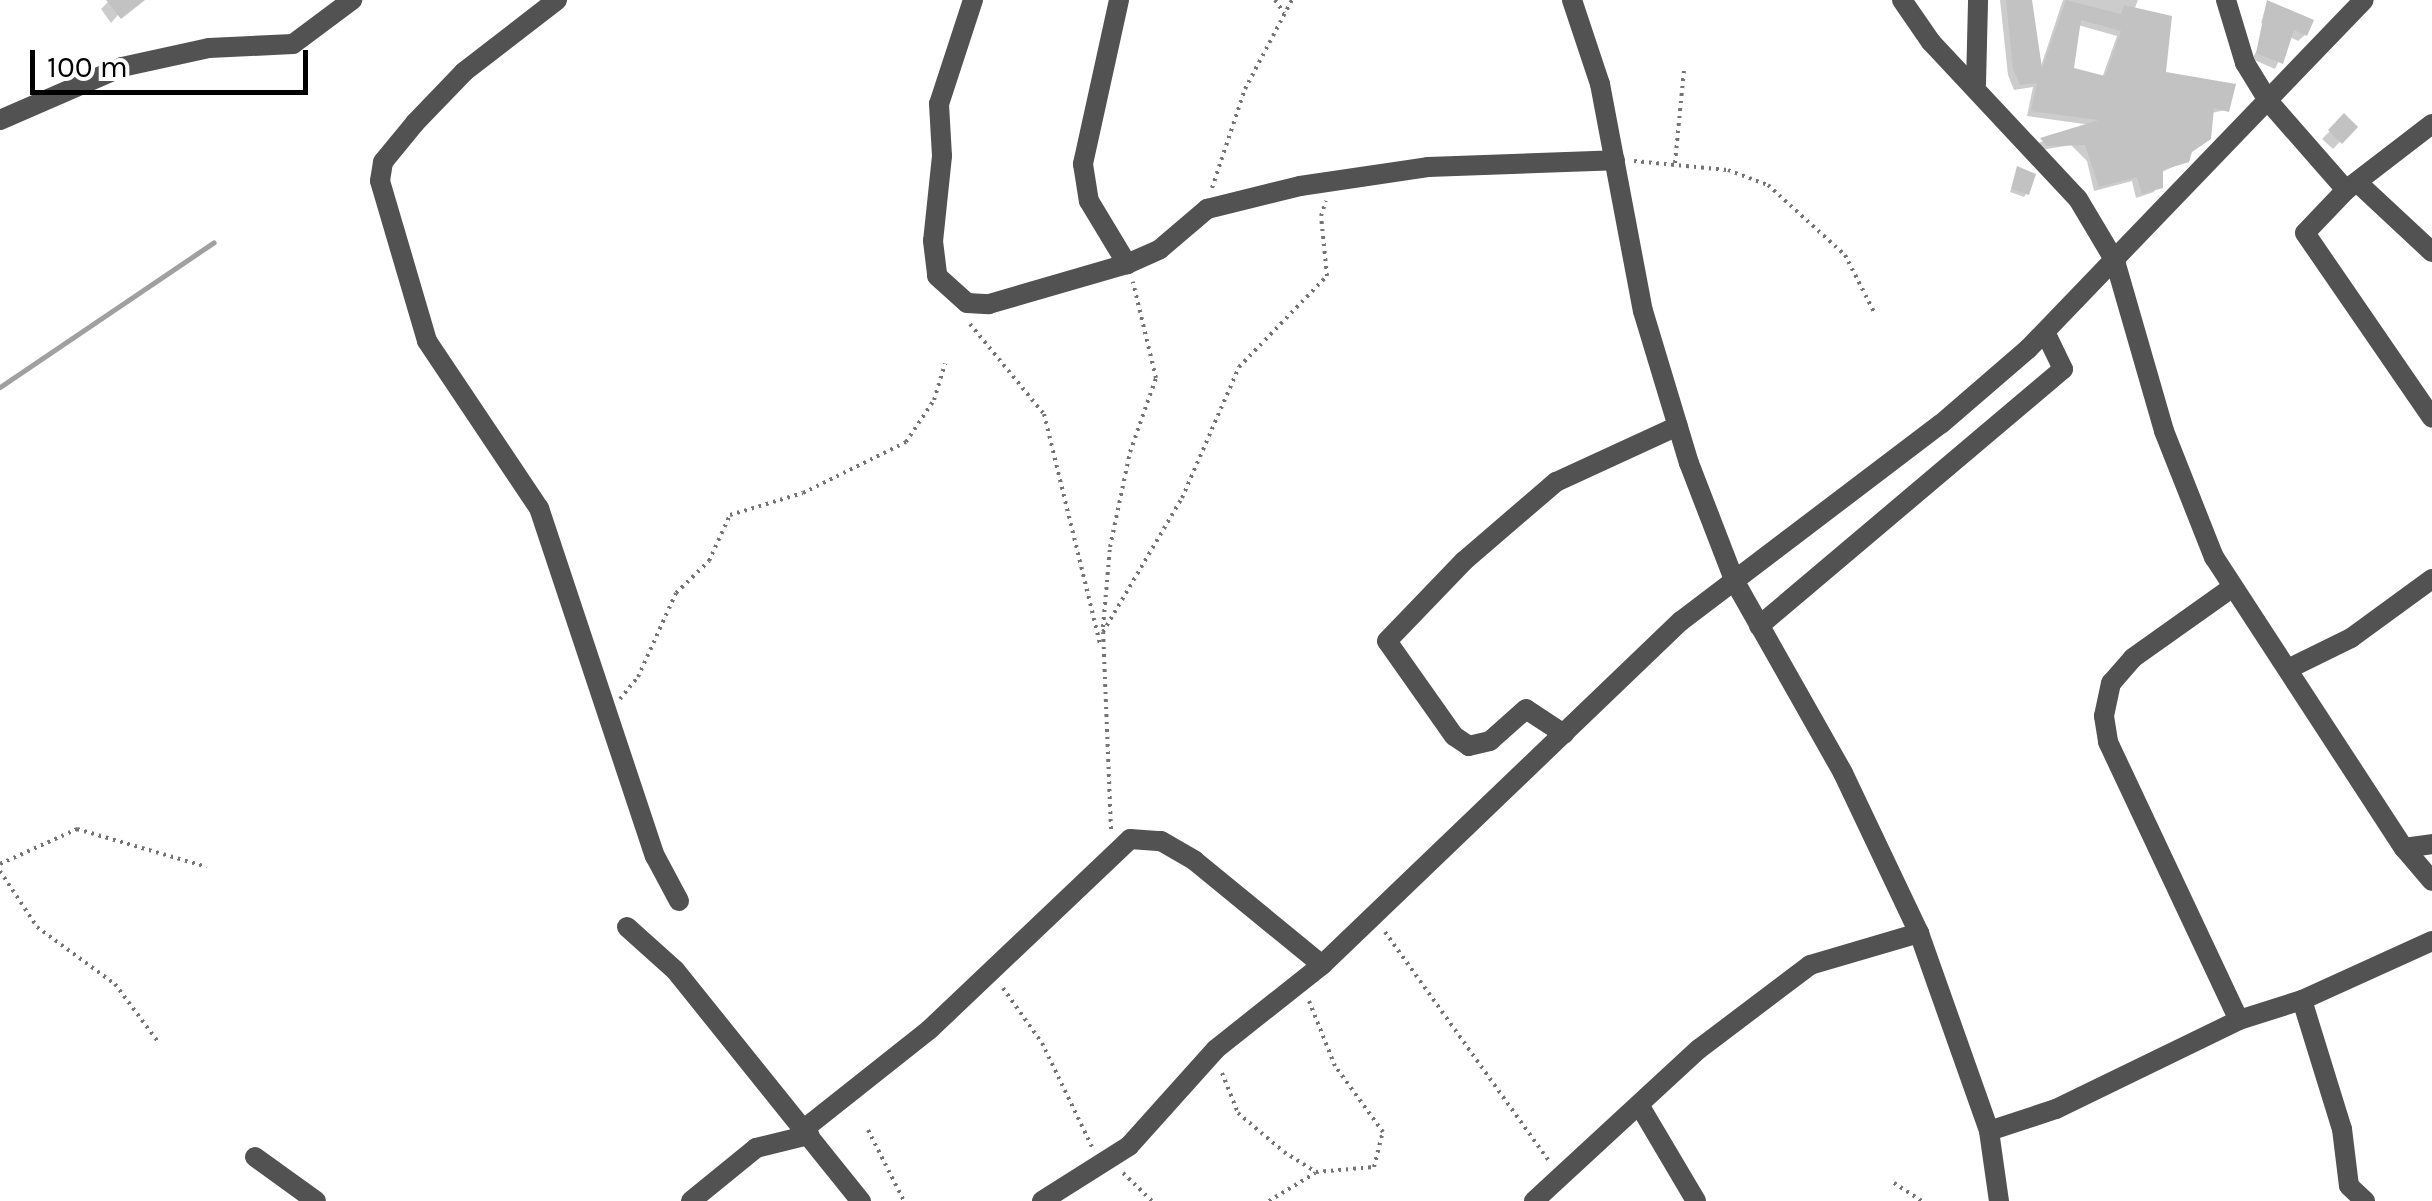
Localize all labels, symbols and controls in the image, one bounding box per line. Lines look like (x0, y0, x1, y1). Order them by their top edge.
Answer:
scale bar (35, 30, 312, 92)
text: 100 m (47, 49, 128, 85)

